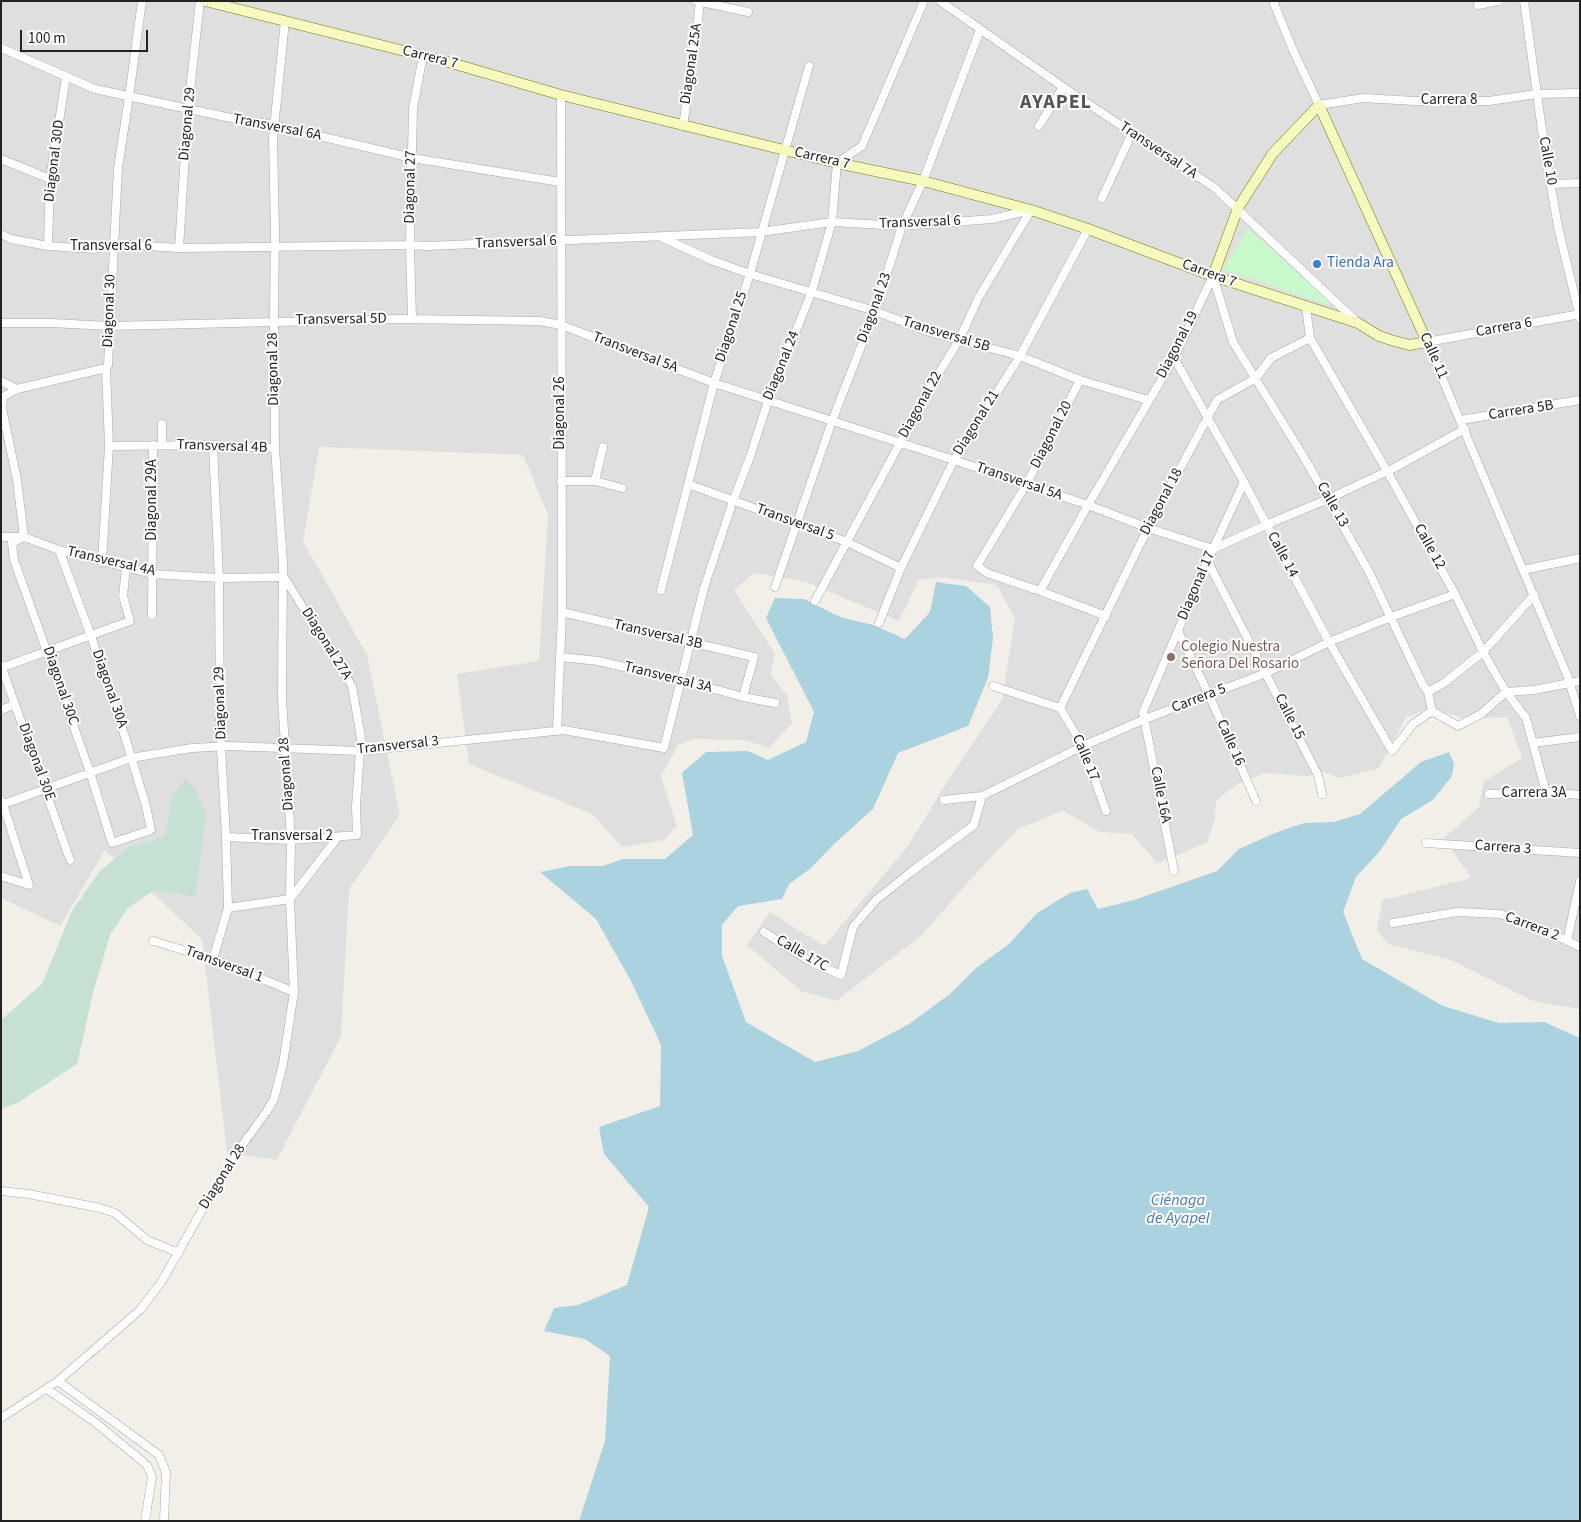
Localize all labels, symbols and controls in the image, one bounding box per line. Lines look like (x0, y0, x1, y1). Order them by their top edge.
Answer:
scale bar (22, 20, 150, 52)
street label: Diagonal 25A (677, 22, 707, 106)
text: 100 m (28, 28, 66, 49)
street label: Carrera 7 (400, 42, 460, 74)
street label: Diagonal 29 (176, 87, 200, 161)
district label: AYAPEL (1019, 92, 1093, 116)
street label: Carrera 8 (1421, 92, 1477, 110)
street label: Transversal 6A (231, 111, 323, 145)
street label: Transversal 7A (1116, 118, 1200, 184)
street label: Diagonal 30D (41, 119, 69, 203)
street label: Calle 10 (1534, 135, 1560, 187)
street label: Carrera 7 (792, 144, 852, 174)
street label: Diagonal 27 (401, 150, 421, 224)
street label: Transversal 6 (879, 213, 961, 233)
street label: Transversal 6 (475, 233, 557, 253)
street label: Transversal 6 (70, 238, 152, 256)
place label: Tienda Ara (1327, 255, 1394, 273)
street label: Carrera 7 (1179, 256, 1239, 292)
marker: Tienda Ara (1311, 258, 1323, 270)
street label: Diagonal 23 (854, 270, 896, 346)
street label: Diagonal 30 (100, 274, 120, 348)
street label: Diagonal 25 (712, 289, 752, 365)
street label: Diagonal 19 (1153, 308, 1203, 382)
street label: Transversal 5D (295, 310, 387, 330)
street label: Transversal 5B (900, 313, 992, 357)
street label: Carrera 6 (1475, 314, 1533, 342)
street label: Transversal 5A (590, 328, 680, 378)
street label: Diagonal 24 (760, 329, 804, 403)
street label: Calle 11 (1415, 330, 1451, 382)
street label: Diagonal 28 (264, 332, 284, 406)
street label: Diagonal 22 (895, 369, 947, 441)
street label: Diagonal 26 (552, 376, 570, 450)
street label: Diagonal 21 (950, 387, 1004, 459)
street label: Carrera 5B (1487, 397, 1555, 425)
street label: Diagonal 20 (1027, 398, 1077, 472)
street label: Transversal 4B (176, 436, 268, 458)
street label: Diagonal 29A (144, 459, 162, 541)
street label: Transversal 5A (973, 459, 1065, 505)
street label: Diagonal 18 (1137, 465, 1187, 539)
street label: Calle 13 (1312, 479, 1352, 531)
street label: Transversal 5 (753, 501, 837, 545)
street label: Calle 12 (1409, 521, 1449, 573)
street label: Calle 14 (1263, 529, 1301, 581)
street label: Transversal 4A (65, 543, 157, 581)
street label: Diagonal 17 (1174, 549, 1220, 623)
street label: Diagonal 27A (297, 605, 355, 683)
street label: Transversal 3B (612, 616, 704, 654)
place label: Colegio Nuestra Señora Del Rosario (1181, 639, 1299, 674)
street label: Diagonal 30C (38, 644, 82, 728)
street label: Diagonal 30A (87, 647, 131, 731)
marker: Colegio Nuestra Señora Del Rosario (1165, 651, 1177, 663)
street label: Transversal 3A (622, 658, 714, 698)
street label: Diagonal 29 (211, 666, 231, 740)
street label: Carrera 5 (1169, 680, 1229, 718)
street label: Calle 15 (1270, 691, 1308, 743)
street label: Calle 16 (1212, 717, 1248, 769)
street label: Diagonal 30E (14, 721, 58, 803)
street label: Calle 17 (1067, 732, 1103, 784)
street label: Transversal 3 (356, 733, 440, 759)
street label: Diagonal 28 (275, 737, 299, 811)
street label: Calle 16A (1146, 765, 1174, 825)
street label: Carrera 3A (1502, 785, 1566, 803)
street label: Transversal 2 (251, 828, 333, 846)
street label: Carrera 3 (1474, 837, 1532, 859)
street label: Carrera 2 (1502, 908, 1562, 946)
street label: Calle 17C (773, 932, 831, 976)
street label: Transversal 1 (182, 943, 266, 987)
street label: Diagonal 28 (196, 1141, 250, 1213)
water label: Ciénaga de Ayapel (1146, 1191, 1210, 1229)

